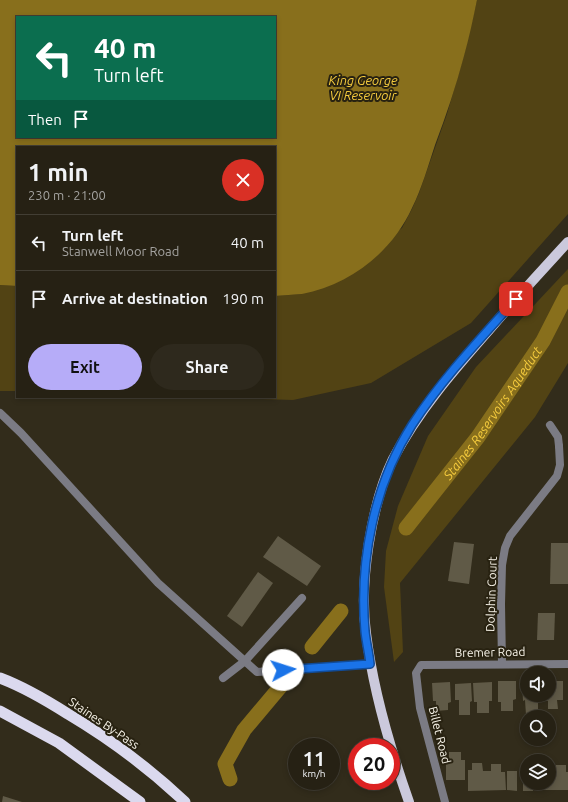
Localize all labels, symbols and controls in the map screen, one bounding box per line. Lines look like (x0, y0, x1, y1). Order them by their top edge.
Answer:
icon: left (28, 32, 80, 84)
text: 40 m (94, 32, 156, 63)
text: Turn left (94, 65, 164, 85)
water label: King George VI Reservoir (328, 73, 398, 102)
icon: arrive (70, 108, 92, 130)
text: Then (28, 111, 62, 128)
text: 1 min (28, 159, 89, 186)
button: close (222, 159, 264, 201)
text: 230 m · 21:00 (28, 188, 106, 202)
text: Turn left (62, 227, 123, 244)
icon: left (28, 232, 50, 254)
text: 40 m (231, 234, 264, 251)
text: Stanwell Moor Road (62, 244, 179, 258)
pin (499, 282, 533, 316)
icon: arrive (28, 288, 50, 310)
icon: arrive (505, 288, 527, 310)
text: Arrive at destination (62, 290, 208, 307)
text: 190 m (222, 290, 264, 307)
water label: Staines Reservoirs Aqueduct (440, 343, 545, 483)
button: Exit (28, 344, 142, 390)
button: Share (150, 344, 264, 390)
street label: Dolphin Court (483, 556, 499, 632)
street label: Bremer Road (455, 645, 525, 659)
position arrow (262, 649, 304, 691)
map controls (520, 666, 556, 790)
button: sound (520, 666, 556, 702)
street label: Staines By-Pass (66, 695, 142, 751)
street label: Billet Road (427, 705, 453, 765)
button: search (520, 710, 556, 746)
speed limit sign: 20 (348, 738, 400, 790)
text: 11 (303, 747, 325, 770)
button: layers (520, 754, 556, 790)
text: km/h (302, 768, 326, 779)

